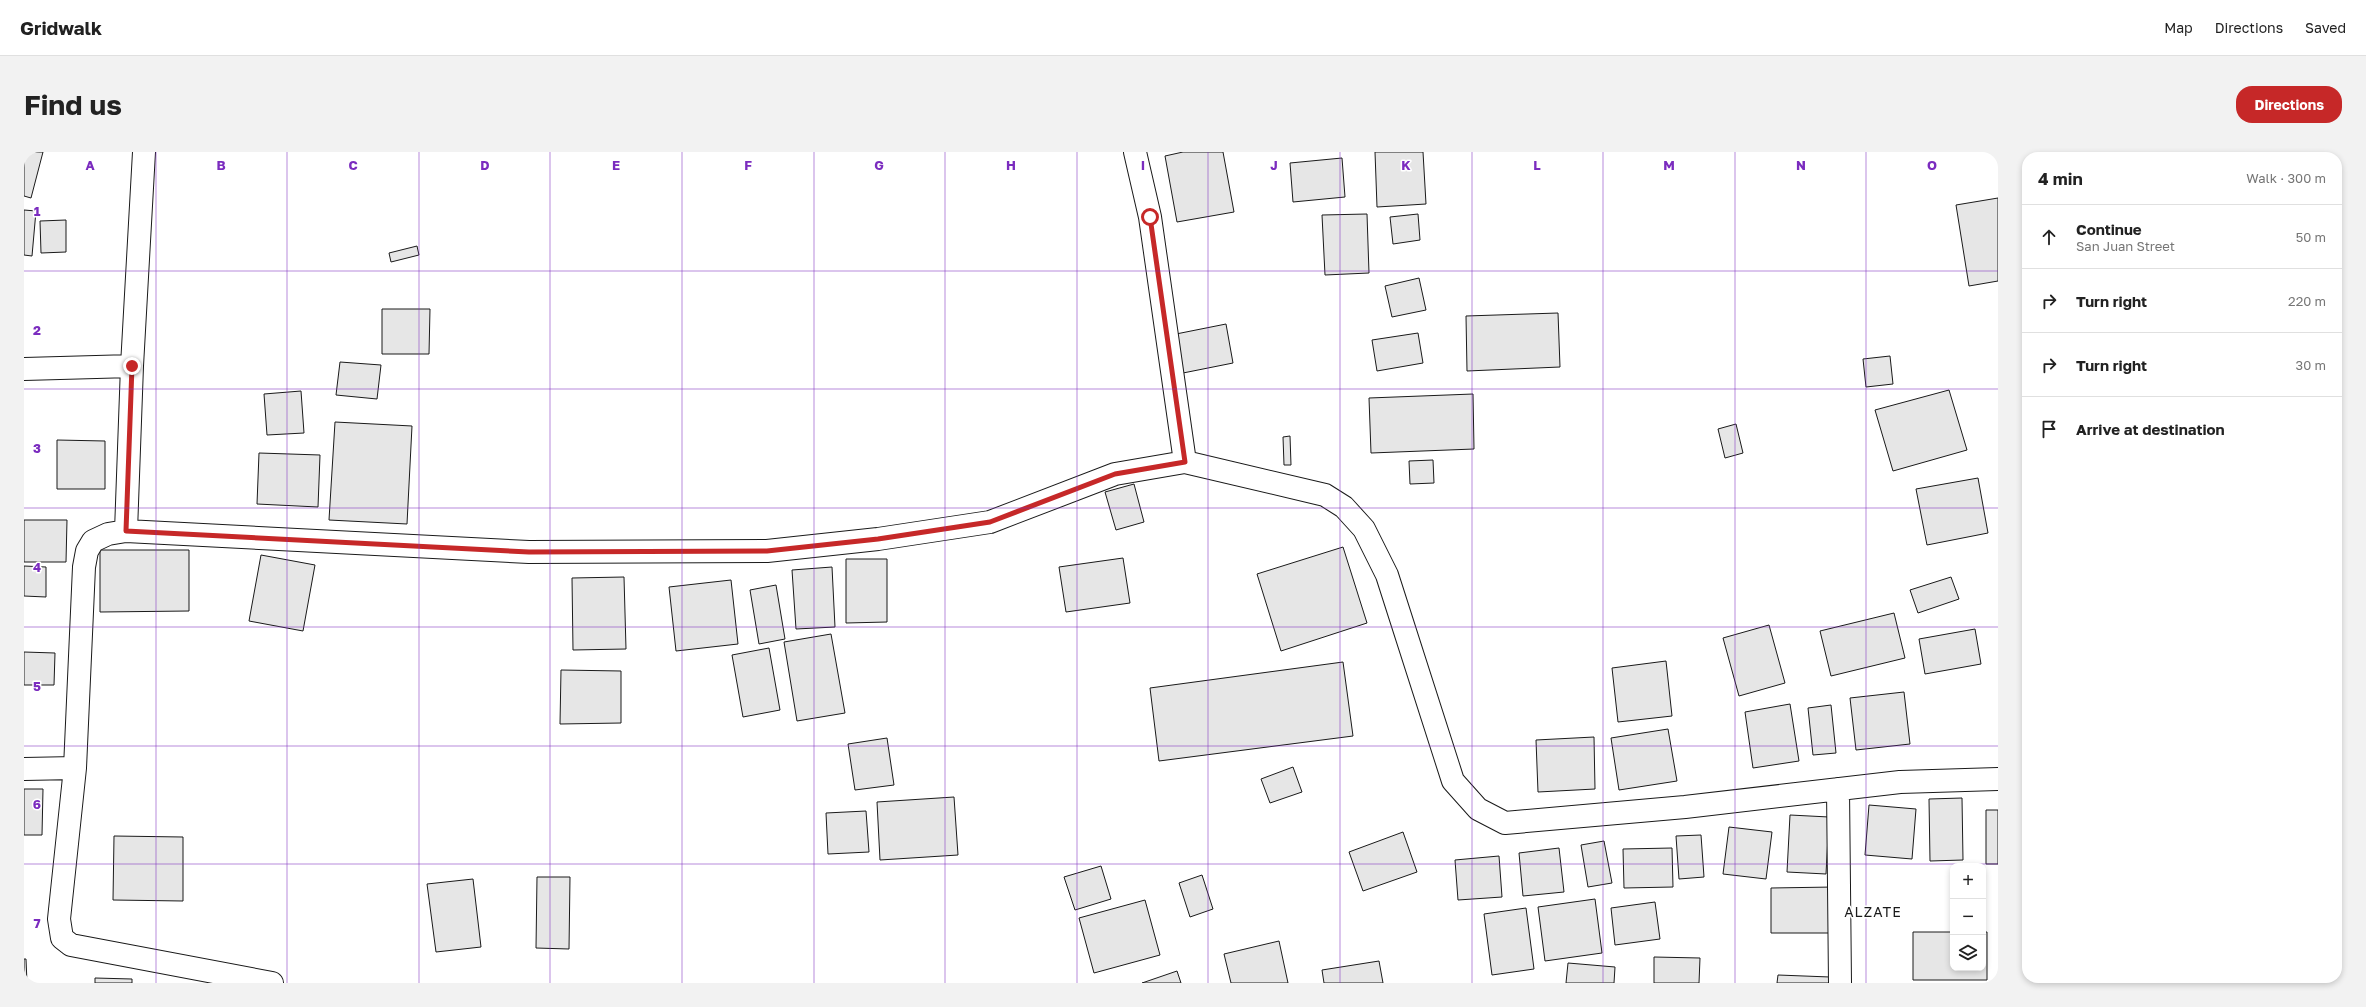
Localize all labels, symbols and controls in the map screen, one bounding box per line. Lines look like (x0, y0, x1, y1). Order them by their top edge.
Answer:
text: Gridwalk (20, 16, 102, 39)
text: Map (2164, 19, 2193, 36)
text: Directions (2215, 19, 2283, 36)
text: Saved (2305, 19, 2346, 36)
button: Directions (2236, 86, 2342, 123)
text: Find us (24, 88, 122, 121)
text: A (85, 157, 95, 173)
text: B (216, 157, 226, 173)
text: C (348, 157, 358, 173)
text: D (480, 157, 490, 173)
text: E (612, 157, 620, 173)
text: F (744, 157, 752, 173)
text: G (874, 157, 884, 173)
text: H (1006, 157, 1016, 173)
text: I (1141, 157, 1145, 173)
text: J (1270, 157, 1278, 173)
text: K (1401, 157, 1411, 173)
text: L (1533, 157, 1541, 173)
text: M (1663, 157, 1675, 173)
text: N (1796, 157, 1806, 173)
text: O (1927, 157, 1937, 173)
text: 4 min (2038, 168, 2083, 189)
text: Walk · 300 m (2246, 170, 2326, 186)
text: 1 (34, 203, 41, 219)
route start (1141, 208, 1159, 226)
text: Continue (2076, 220, 2142, 238)
icon: ahead (2038, 226, 2060, 248)
text: 50 m (2296, 229, 2326, 245)
text: San Juan Street (2076, 238, 2175, 254)
icon: right (2038, 290, 2060, 312)
text: Turn right (2076, 292, 2147, 310)
text: 220 m (2288, 293, 2326, 309)
text: 2 (33, 322, 41, 338)
icon: right (2038, 354, 2060, 376)
text: Turn right (2076, 356, 2147, 374)
route end (123, 357, 141, 375)
text: 30 m (2296, 357, 2326, 373)
icon: arrive (2038, 418, 2060, 440)
text: Arrive at destination (2076, 420, 2225, 438)
text: 3 (33, 440, 41, 456)
text: 4 (33, 559, 41, 575)
text: 5 (33, 678, 41, 694)
text: 6 (33, 796, 41, 812)
map controls (1950, 863, 1986, 971)
button: + (1950, 863, 1986, 899)
button: − (1950, 899, 1986, 935)
district label: ALZATE (1844, 903, 1902, 920)
text: 7 (33, 915, 41, 931)
button: layers (1950, 935, 1986, 971)

